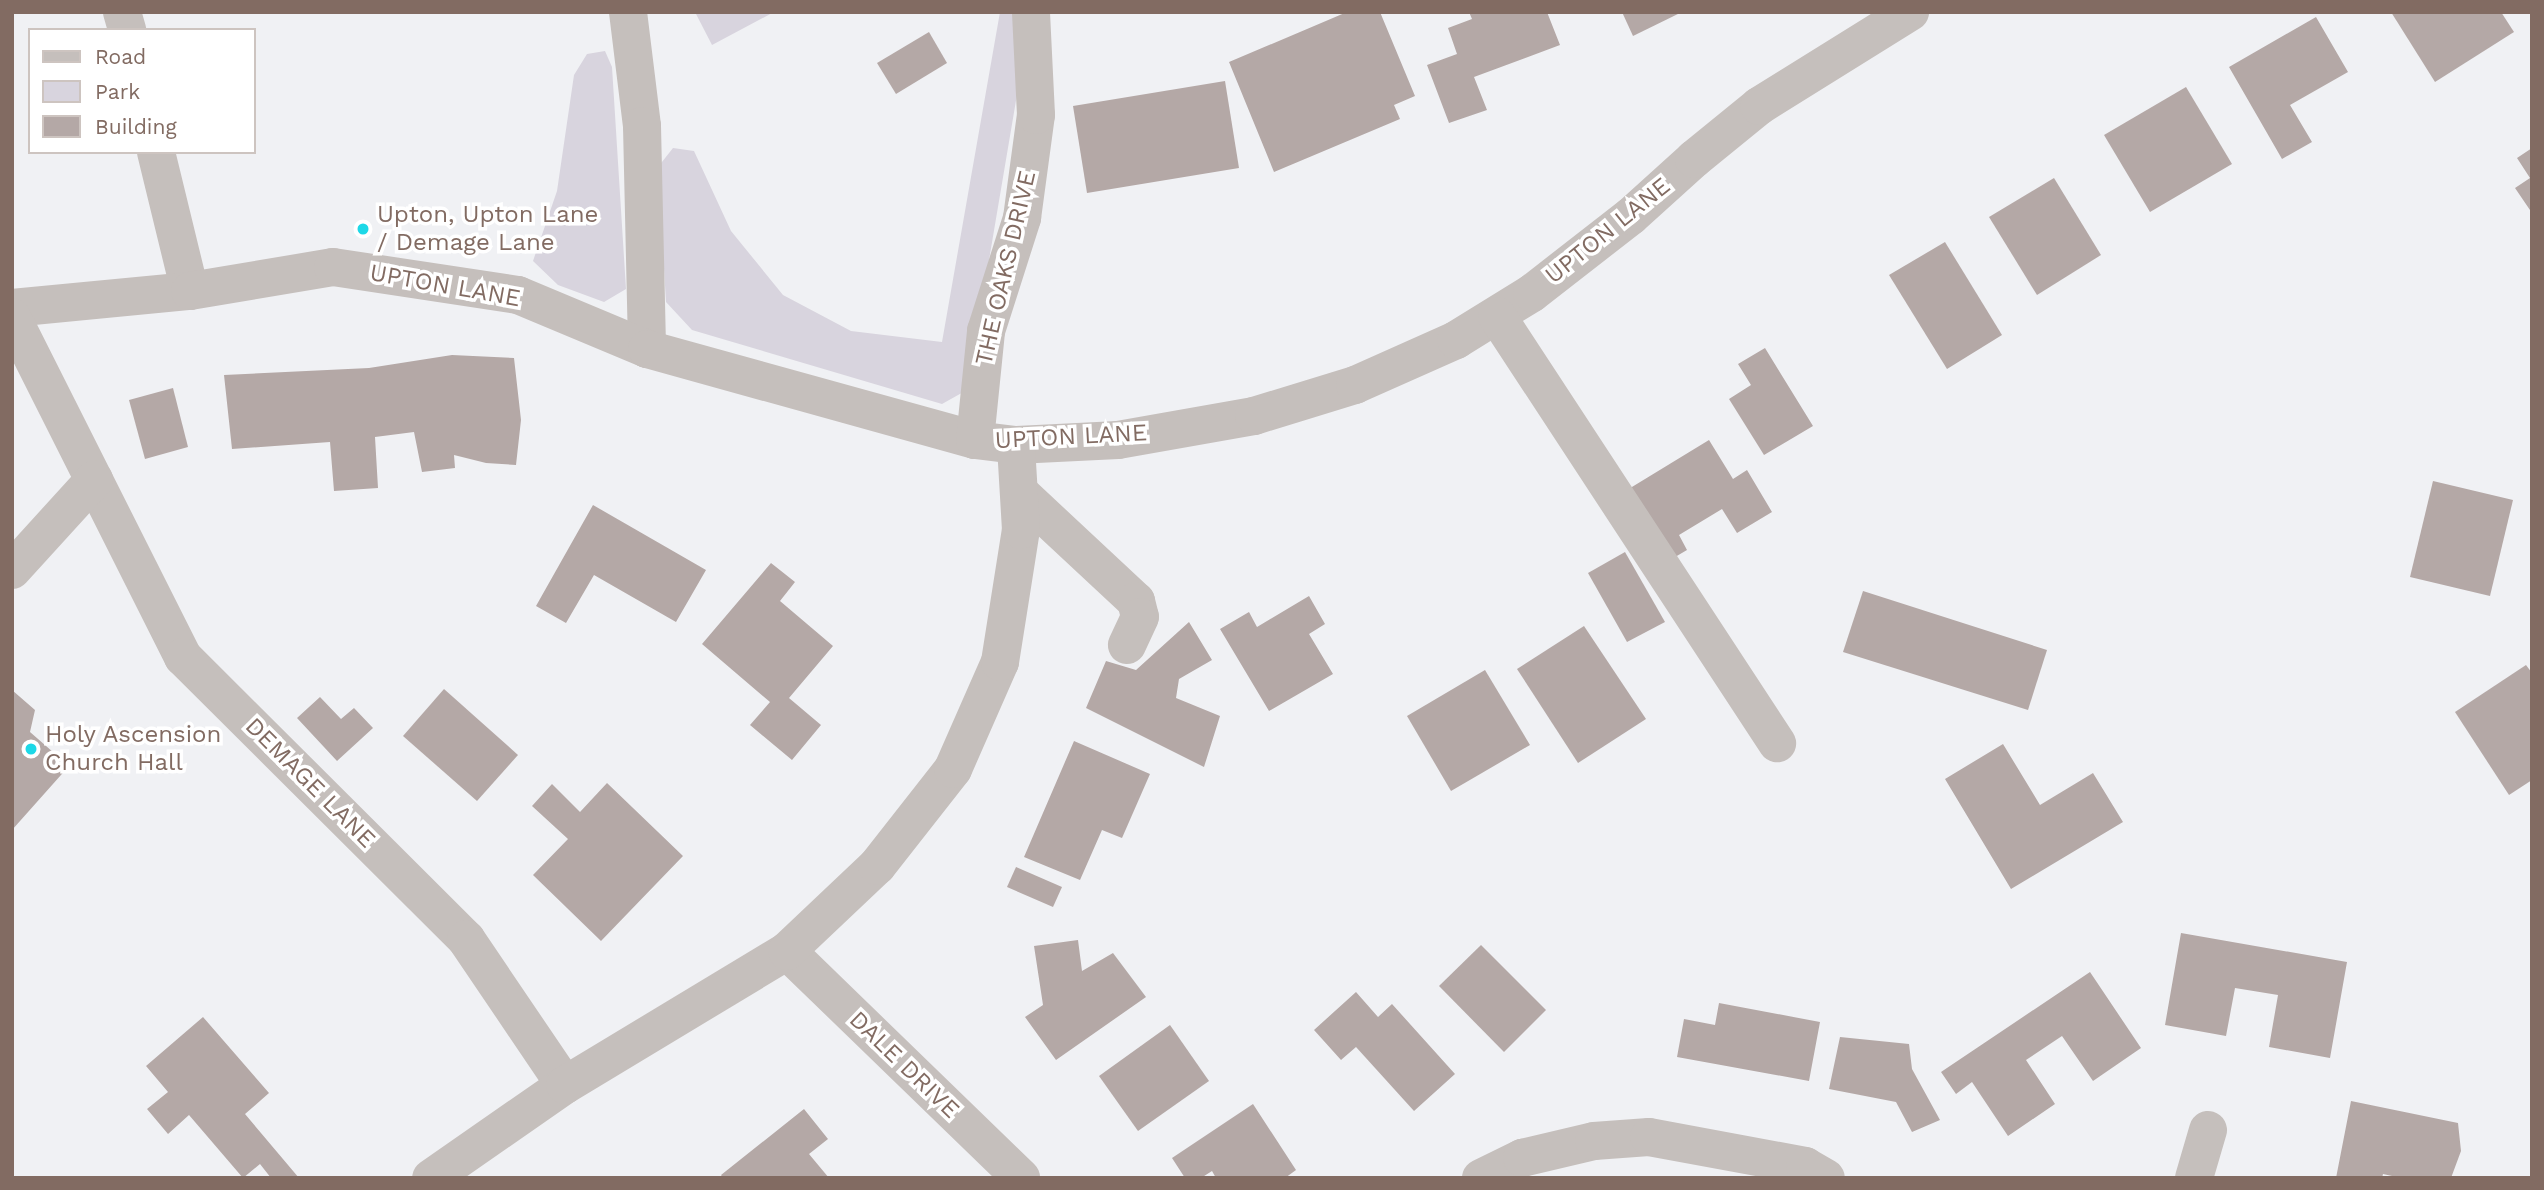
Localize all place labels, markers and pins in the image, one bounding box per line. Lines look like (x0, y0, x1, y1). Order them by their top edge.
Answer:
place label: Upton, Upton Lane / Demage Lane (377, 201, 598, 257)
marker: Upton, Upton Lane / Demage Lane (355, 221, 371, 237)
place label: Holy Ascension Church Hall (45, 721, 223, 777)
marker: Holy Ascension Church Hall (23, 741, 39, 757)

